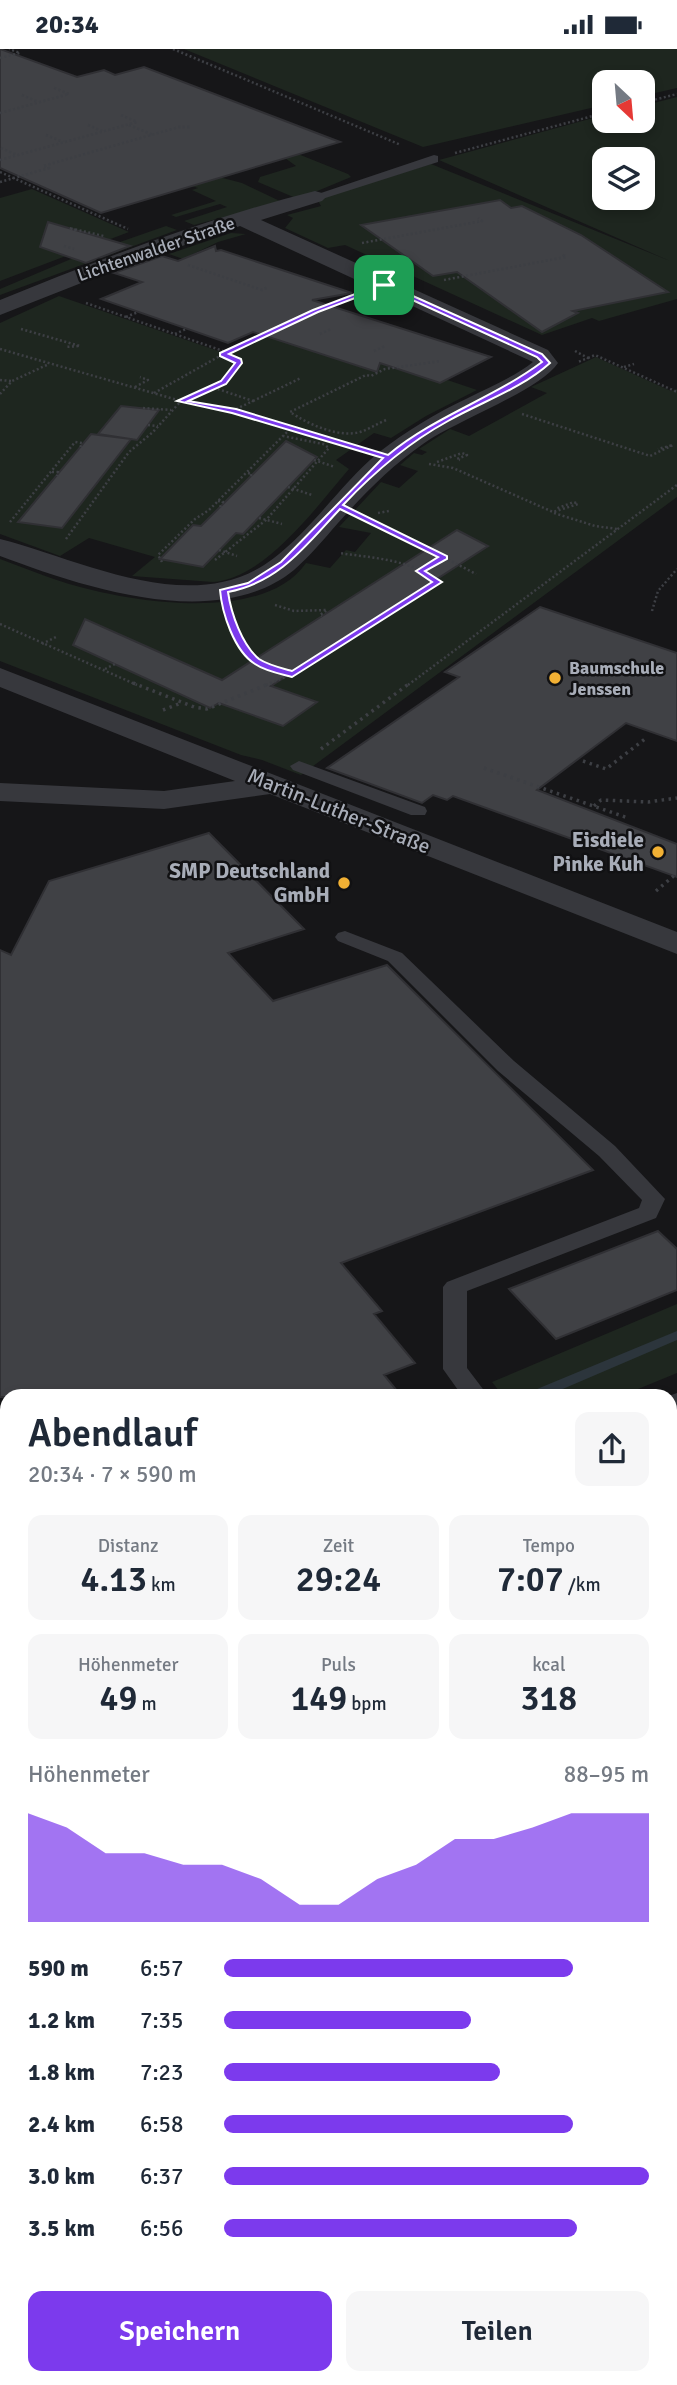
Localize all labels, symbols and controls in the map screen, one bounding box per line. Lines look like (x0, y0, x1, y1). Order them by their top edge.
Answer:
text: 20:34 (35, 9, 99, 41)
north arrow (592, 70, 654, 133)
map controls (592, 70, 655, 210)
button: layers (592, 147, 655, 210)
street label: Lichtenwalder Straße (74, 212, 238, 286)
pin (354, 255, 414, 315)
icon: arrive (365, 266, 403, 304)
place label: Baumschule Jenssen (569, 657, 664, 700)
marker: Baumschule Jenssen (547, 670, 563, 686)
street label: Martin-Luther-Straße (244, 762, 434, 860)
place label: Eisdiele Pinke Kuh (553, 827, 644, 877)
marker: Eisdiele Pinke Kuh (650, 844, 666, 860)
place label: SMP Deutschland GmbH (169, 858, 330, 908)
marker: SMP Deutschland GmbH (336, 875, 352, 891)
text: Abendlauf (28, 1410, 197, 1457)
button: share (575, 1412, 649, 1486)
text: 20:34 · 7 × 590 m (28, 1460, 197, 1489)
text: Distanz (98, 1534, 159, 1558)
text: Zeit (323, 1534, 354, 1558)
text: Tempo (523, 1534, 575, 1558)
text: 4.13 (81, 1558, 147, 1601)
text: 29:24 (296, 1558, 381, 1601)
text: 7:07 (497, 1558, 564, 1601)
text: km (147, 1573, 176, 1597)
text: /km (564, 1573, 601, 1597)
text: Höhenmeter (78, 1653, 178, 1677)
text: Puls (321, 1653, 356, 1677)
text: kcal (532, 1653, 565, 1677)
text: 49 (100, 1677, 137, 1720)
text: 149 (290, 1677, 347, 1720)
text: 318 (520, 1677, 577, 1720)
text: m (137, 1692, 157, 1716)
text: bpm (347, 1692, 387, 1716)
text: Höhenmeter (28, 1760, 150, 1789)
text: 88–95 m (564, 1760, 649, 1789)
text: 590 m (28, 1954, 89, 1983)
text: 6:57 (140, 1954, 183, 1983)
text: 1.2 km (28, 2006, 95, 2035)
text: 7:35 (140, 2006, 183, 2035)
text: 1.8 km (28, 2058, 95, 2087)
text: 7:23 (140, 2058, 183, 2087)
text: 2.4 km (28, 2110, 95, 2139)
text: 6:58 (140, 2110, 183, 2139)
text: 3.0 km (28, 2162, 95, 2191)
text: 6:37 (140, 2162, 183, 2191)
text: 3.5 km (28, 2214, 95, 2243)
text: 6:56 (140, 2214, 183, 2243)
button: Speichern (28, 2291, 332, 2371)
button: Teilen (346, 2291, 649, 2371)

